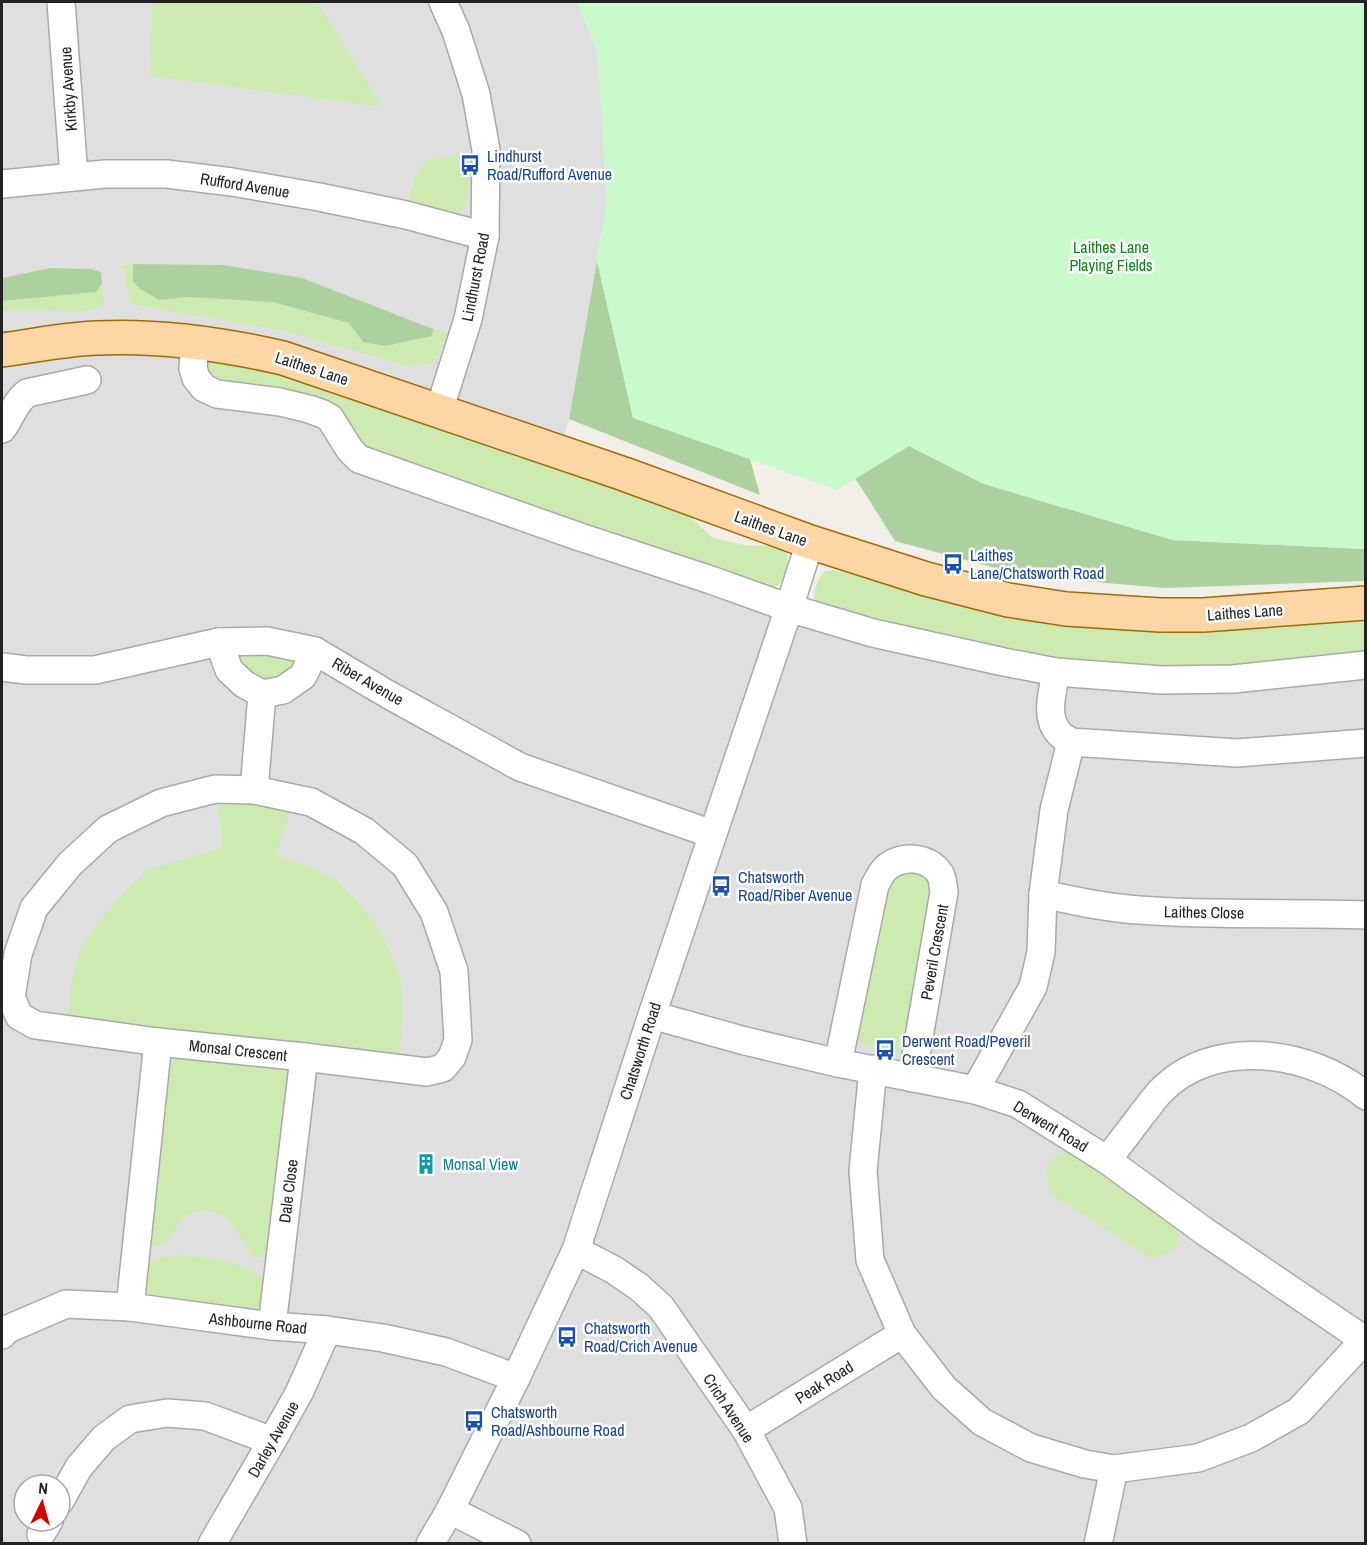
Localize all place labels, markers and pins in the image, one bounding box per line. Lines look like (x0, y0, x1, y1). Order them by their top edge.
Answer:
place label: Lindhurst Road/Rufford Avenue (487, 145, 612, 185)
bus stop icon: Lindhurst Road/Rufford Avenue (458, 153, 482, 177)
place label: Laithes Lane/Chatsworth Road (970, 544, 1104, 584)
bus stop icon: Laithes Lane/Chatsworth Road (941, 552, 965, 576)
place label: Chatsworth Road/Riber Avenue (738, 866, 852, 906)
bus stop icon: Chatsworth Road/Riber Avenue (709, 874, 733, 898)
place label: Derwent Road/Peveril Crescent (902, 1030, 1030, 1070)
bus stop icon: Derwent Road/Peveril Crescent (873, 1038, 897, 1062)
building icon: Monsal View (414, 1152, 438, 1176)
place label: Monsal View (443, 1153, 518, 1175)
place label: Chatsworth Road/Crich Avenue (584, 1317, 698, 1357)
bus stop icon: Chatsworth Road/Crich Avenue (555, 1325, 579, 1349)
place label: Chatsworth Road/Ashbourne Road (491, 1401, 624, 1441)
bus stop icon: Chatsworth Road/Ashbourne Road (462, 1409, 486, 1433)

